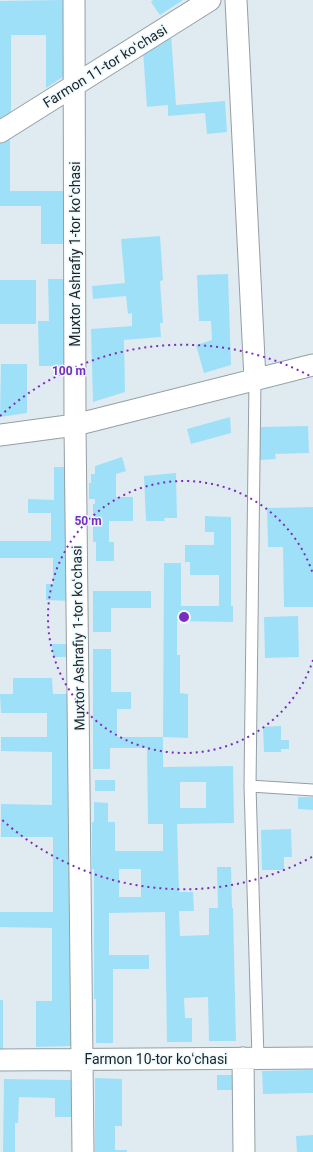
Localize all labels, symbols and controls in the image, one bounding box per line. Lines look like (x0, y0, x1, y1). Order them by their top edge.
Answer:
street label: Farmon 11-tor koʻchasi (40, 21, 170, 111)
street label: Muxtor Ashrafiy 1-tor koʻchasi (67, 161, 83, 347)
text: 100 m (52, 364, 86, 378)
text: 50 m (74, 514, 102, 528)
street label: Muxtor Ashrafiy 1-tor koʻchasi (68, 545, 88, 731)
centre of rings (177, 610, 191, 624)
street label: Farmon 10-tor koʻchasi (84, 1051, 228, 1067)

